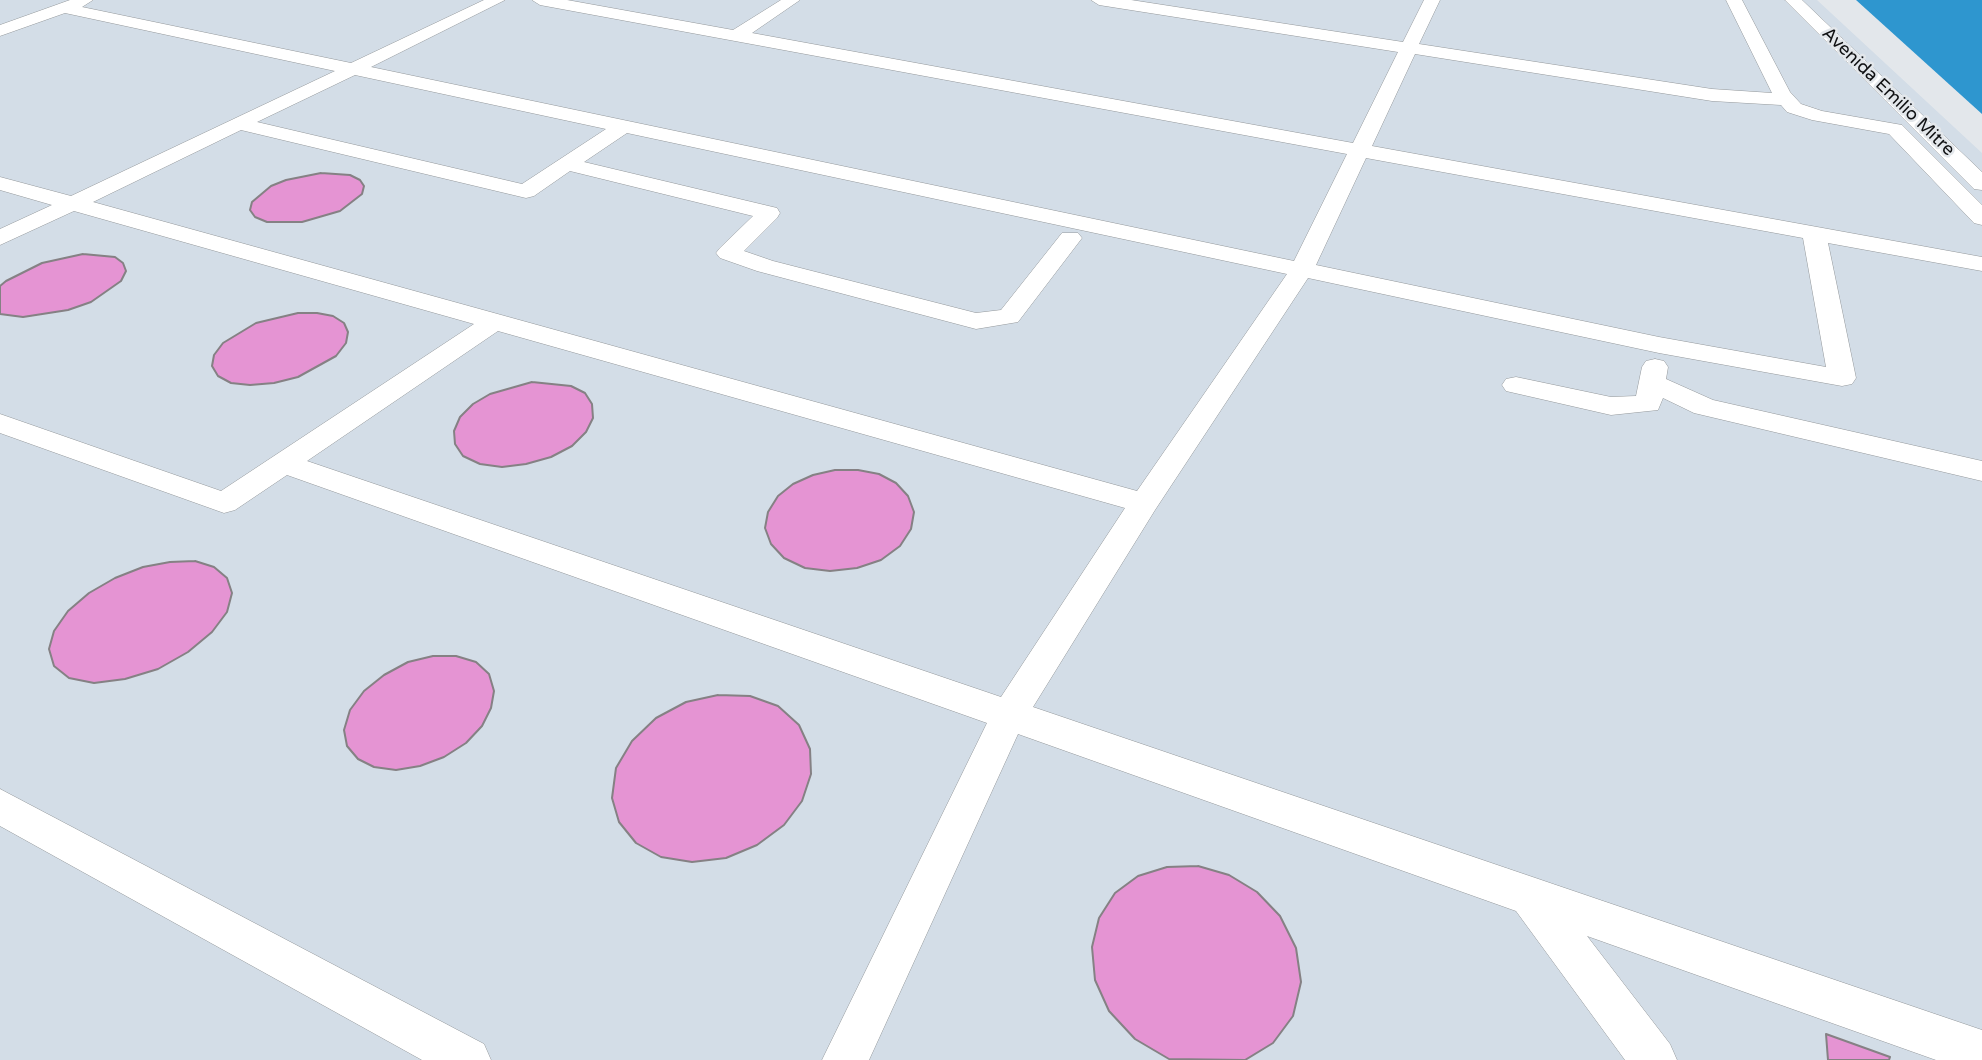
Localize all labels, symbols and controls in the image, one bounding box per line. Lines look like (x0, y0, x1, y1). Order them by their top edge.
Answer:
street label: Avenida Emilio Mitre (1817, 23, 1959, 161)

